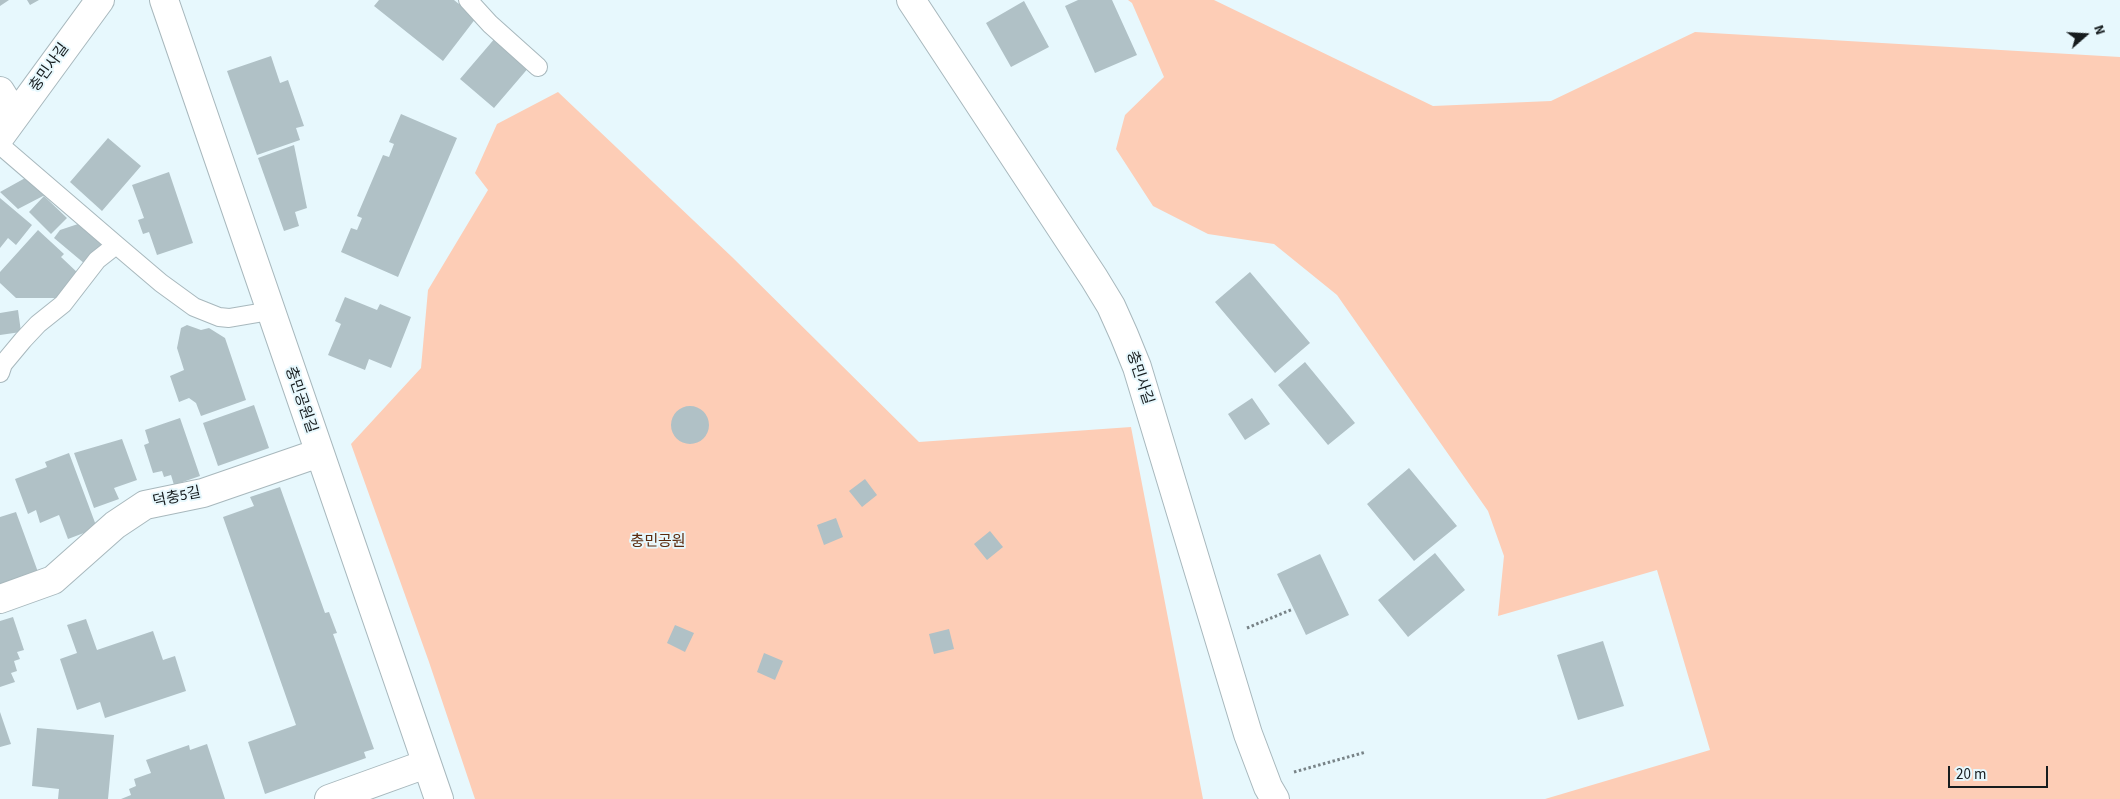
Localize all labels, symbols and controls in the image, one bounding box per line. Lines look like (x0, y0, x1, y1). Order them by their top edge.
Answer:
north arrow (2060, 10, 2110, 60)
text: N (2088, 22, 2110, 38)
street label: 충민사길 (26, 40, 74, 96)
street label: 충민사길 (1122, 349, 1156, 407)
street label: 충민공원길 (280, 364, 320, 436)
street label: 덕충5길 (151, 484, 203, 512)
park label: 충민공원 (630, 534, 686, 552)
scale bar (1950, 756, 2050, 788)
text: 20 m (1956, 764, 1986, 785)

